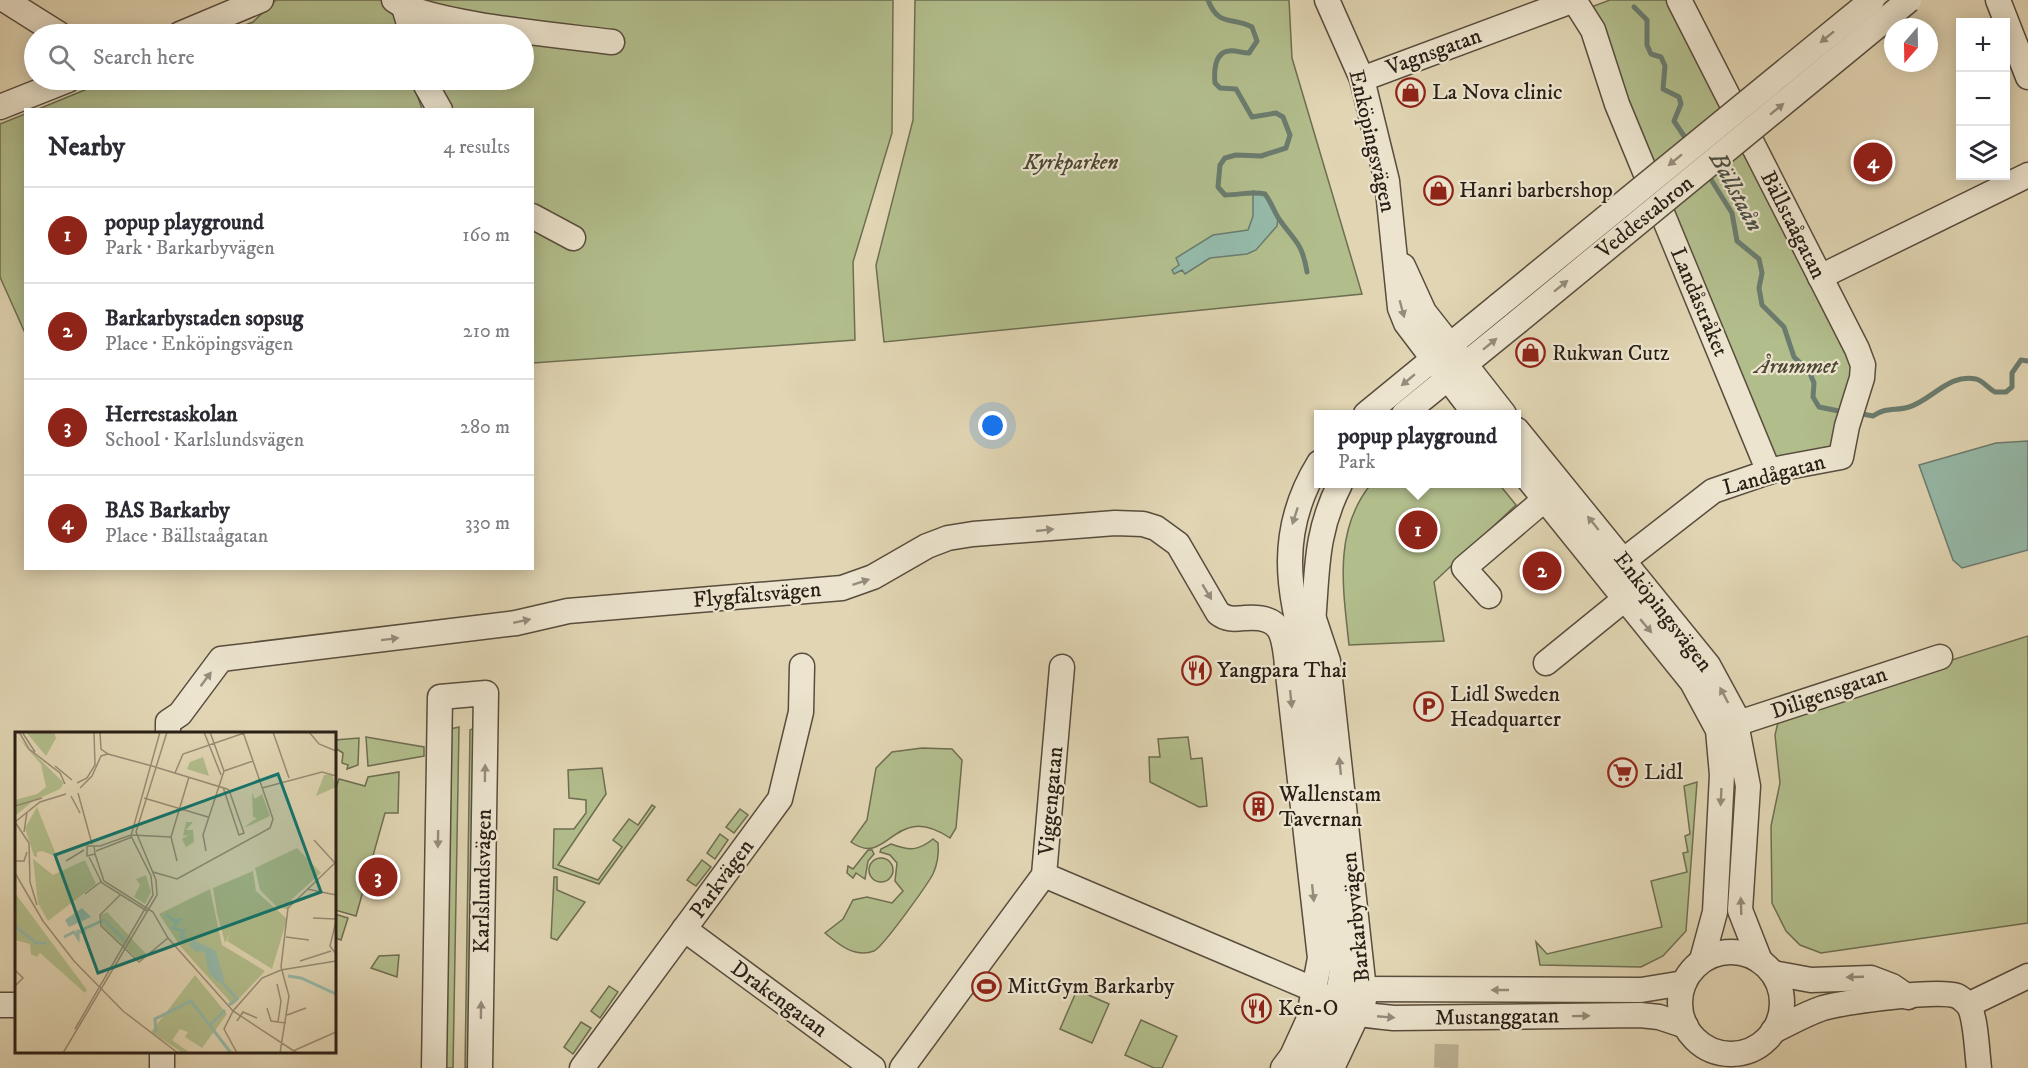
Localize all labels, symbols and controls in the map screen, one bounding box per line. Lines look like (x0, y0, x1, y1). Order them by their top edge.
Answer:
north arrow (1884, 18, 1938, 72)
map controls (1956, 18, 2010, 180)
button: + (1956, 18, 2010, 72)
street label: Vagnsgatan (1382, 22, 1486, 82)
search box (24, 24, 534, 90)
one-way arrow (1819, 30, 1834, 42)
icon: search (45, 41, 78, 74)
text: Search here (93, 44, 195, 71)
street label: Enköpingsvägen (1343, 67, 1402, 215)
button: − (1956, 72, 2010, 126)
shop icon: La Nova clinic (1395, 76, 1427, 108)
place label: La Nova clinic (1432, 79, 1562, 106)
one-way arrow (1769, 103, 1784, 116)
button: layers (1956, 126, 2010, 180)
text: Nearby (48, 131, 125, 164)
text: 4 results (443, 135, 510, 160)
pin: 4 (1854, 140, 1892, 184)
water label: Bällstaån (1702, 146, 1769, 237)
park label: Kyrkparken (1022, 149, 1119, 176)
one-way arrow (1667, 153, 1683, 166)
street label: Bällstaågatan (1754, 167, 1832, 284)
street label: Veddestabron (1590, 169, 1699, 265)
shop icon: Hanri barbershop (1422, 174, 1454, 206)
place label: Hanri barbershop (1459, 177, 1613, 204)
text: popup playground (105, 209, 264, 236)
text: 1 (64, 223, 71, 248)
text: 160 m (462, 223, 510, 248)
text: Park · Barkarbyvägen (105, 236, 275, 261)
street label: Landåstråket (1664, 243, 1734, 361)
one-way arrow (1553, 280, 1568, 293)
one-way arrow (1397, 300, 1407, 318)
text: Barkarbystaden sopsug (105, 305, 303, 332)
text: 2 (63, 319, 72, 344)
text: 210 m (463, 319, 510, 344)
text: Place · Enköpingsvägen (105, 332, 293, 357)
shop icon: Rukwan Cutz (1515, 337, 1547, 369)
one-way arrow (1482, 338, 1497, 351)
place label: Rukwan Cutz (1552, 340, 1670, 367)
park label: Årummet (1752, 353, 1838, 380)
one-way arrow (1400, 373, 1415, 386)
text: Herrestaskolan (105, 401, 238, 428)
popup (1314, 410, 1521, 488)
your location (978, 411, 1007, 440)
text: 3 (64, 415, 71, 440)
text: 280 m (460, 415, 510, 440)
text: popup playground (1338, 423, 1497, 450)
text: School · Karlslundsvägen (105, 428, 304, 453)
street label: Landågatan (1720, 448, 1829, 502)
text: Park (1338, 450, 1375, 475)
text: BAS Barkarby (105, 497, 230, 524)
one-way arrow (1290, 507, 1299, 525)
pin: 1 (1398, 508, 1438, 552)
text: 4 (62, 511, 73, 536)
text: 330 m (465, 511, 510, 536)
one-way arrow (1587, 516, 1599, 531)
text: Place · Bällstaågatan (105, 524, 268, 549)
one-way arrow (1035, 525, 1054, 535)
street label: Enköpingsvägen (1608, 547, 1719, 678)
pin: 2 (1522, 548, 1562, 594)
street label: Flygfältsvägen (692, 576, 823, 614)
one-way arrow (852, 576, 870, 586)
one-way arrow (1201, 584, 1212, 600)
one-way arrow (512, 616, 531, 625)
one-way arrow (1639, 618, 1651, 633)
one-way arrow (381, 634, 400, 643)
restaurant icon: Yangpara Thai (1180, 654, 1212, 686)
place label: Yangpara Thai (1217, 657, 1347, 684)
street label: Diligensgatan (1767, 660, 1891, 725)
one-way arrow (200, 671, 212, 686)
place label: Lidl Sweden Headquarter (1450, 681, 1562, 733)
one-way arrow (1719, 686, 1729, 703)
one-way arrow (1286, 690, 1296, 709)
parking icon: Lidl Sweden Headquarter (1413, 691, 1445, 723)
inset map (15, 732, 336, 1053)
street label: Viggengatan (1033, 745, 1069, 858)
one-way arrow (1335, 756, 1345, 775)
supermarket icon: Lidl (1607, 756, 1639, 788)
place label: Lidl (1644, 759, 1684, 786)
one-way arrow (480, 763, 490, 782)
place label: Wallenstam Tavernan (1278, 781, 1381, 833)
one-way arrow (1716, 787, 1725, 806)
building icon: Wallenstam Tavernan (1242, 791, 1274, 823)
street label: Karlslundsvägen (468, 808, 498, 953)
one-way arrow (433, 830, 443, 849)
street label: Parkvägen (684, 834, 760, 924)
street label: Barkarbyvägen (1336, 850, 1376, 983)
pin: 3 (358, 854, 398, 900)
one-way arrow (1308, 884, 1318, 903)
one-way arrow (1736, 897, 1746, 916)
street label: Drakengatan (725, 955, 833, 1043)
sports icon: MittGym Barkarby (970, 970, 1002, 1002)
place label: MittGym Barkarby (1007, 973, 1175, 1000)
one-way arrow (1845, 973, 1864, 982)
one-way arrow (1491, 985, 1510, 995)
restaurant icon: Ken-O (1241, 992, 1273, 1024)
place label: Ken-O (1278, 995, 1338, 1022)
one-way arrow (476, 1000, 486, 1019)
street label: Mustanggatan (1435, 1002, 1560, 1032)
one-way arrow (1572, 1011, 1591, 1020)
one-way arrow (1377, 1012, 1396, 1022)

